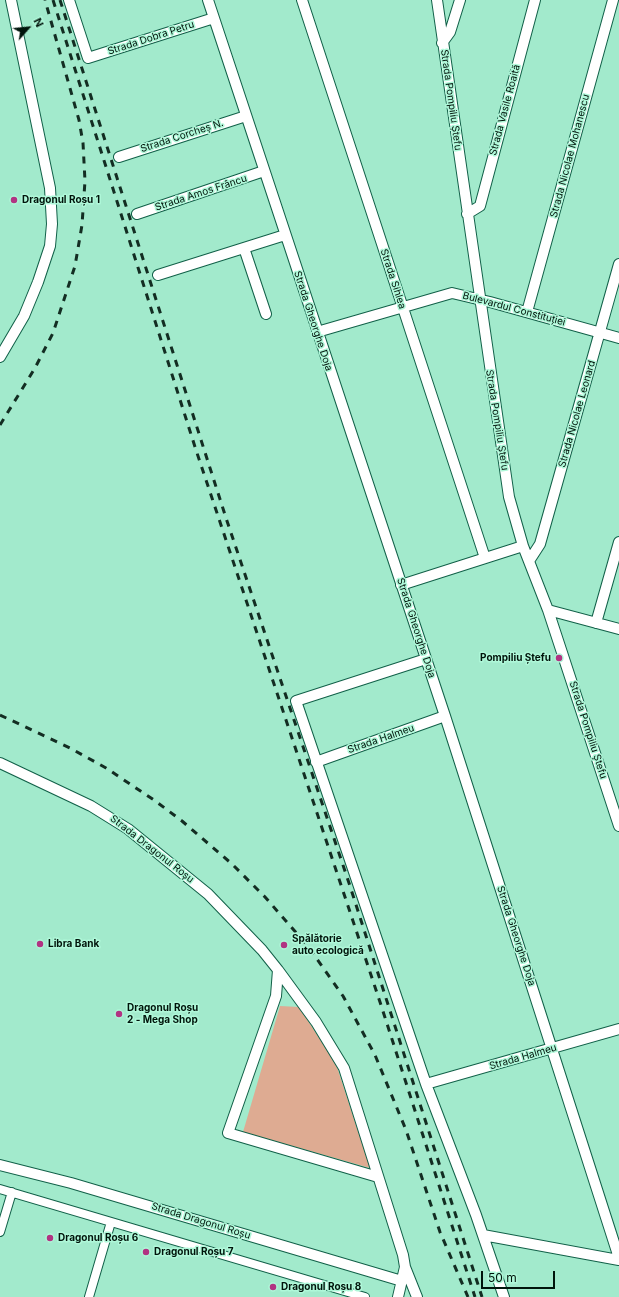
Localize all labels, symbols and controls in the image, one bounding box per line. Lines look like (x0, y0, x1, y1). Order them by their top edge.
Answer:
north arrow (8, 8, 48, 48)
text: N (31, 16, 47, 29)
street label: Strada Dobra Petru (106, 18, 196, 58)
street label: Strada Pompiliu Ștefu (438, 49, 464, 151)
street label: Strada Vasile Roaită (487, 63, 523, 157)
street label: Strada Nicolae Mohanescu (548, 93, 592, 219)
street label: Strada Corcheș N. (139, 117, 225, 155)
street label: Strada Amos Frâncu (154, 172, 248, 214)
place label: Dragonul Roșu 1 (22, 194, 100, 206)
marker: Dragonul Roșu 1 (9, 195, 19, 205)
street label: Strada Sihlea (378, 248, 408, 310)
street label: Strada Gheorghe Doja (291, 270, 335, 372)
street label: Bulevardul Constituției (461, 290, 567, 328)
street label: Strada Nicolae Leonard (556, 359, 598, 469)
street label: Strada Pompiliu Ștefu (483, 369, 511, 471)
street label: Strada Gheorghe Doja (394, 577, 438, 679)
place label: Pompiliu Ștefu (480, 652, 551, 664)
marker: Pompiliu Ștefu (554, 653, 564, 663)
street label: Strada Pompiliu Ștefu (567, 680, 609, 780)
street label: Strada Halmeu (346, 722, 416, 756)
street label: Strada Dragonul Roșu (108, 813, 196, 885)
street label: Strada Gheorghe Doja (494, 885, 538, 987)
place label: Spălătorie auto ecologică (292, 933, 364, 956)
place label: Libra Bank (48, 938, 99, 950)
marker: Libra Bank (35, 939, 45, 949)
marker: Spălătorie auto ecologică (279, 940, 289, 950)
place label: Dragonul Roșu 2 - Mega Shop (127, 1002, 198, 1026)
marker: Dragonul Roșu 2 - Mega Shop (114, 1009, 124, 1019)
street label: Strada Halmeu (488, 1042, 558, 1072)
street label: Strada Dragonul Roșu (150, 1200, 252, 1242)
place label: Dragonul Roșu 6 (58, 1232, 138, 1244)
marker: Dragonul Roșu 6 (45, 1233, 55, 1243)
place label: Dragonul Roșu 7 (154, 1246, 234, 1258)
marker: Dragonul Roșu 7 (141, 1247, 151, 1257)
scale bar (483, 1263, 557, 1289)
text: 50 m (488, 1270, 517, 1285)
place label: Dragonul Roșu 8 (281, 1281, 361, 1293)
marker: Dragonul Roșu 8 (268, 1282, 278, 1292)

